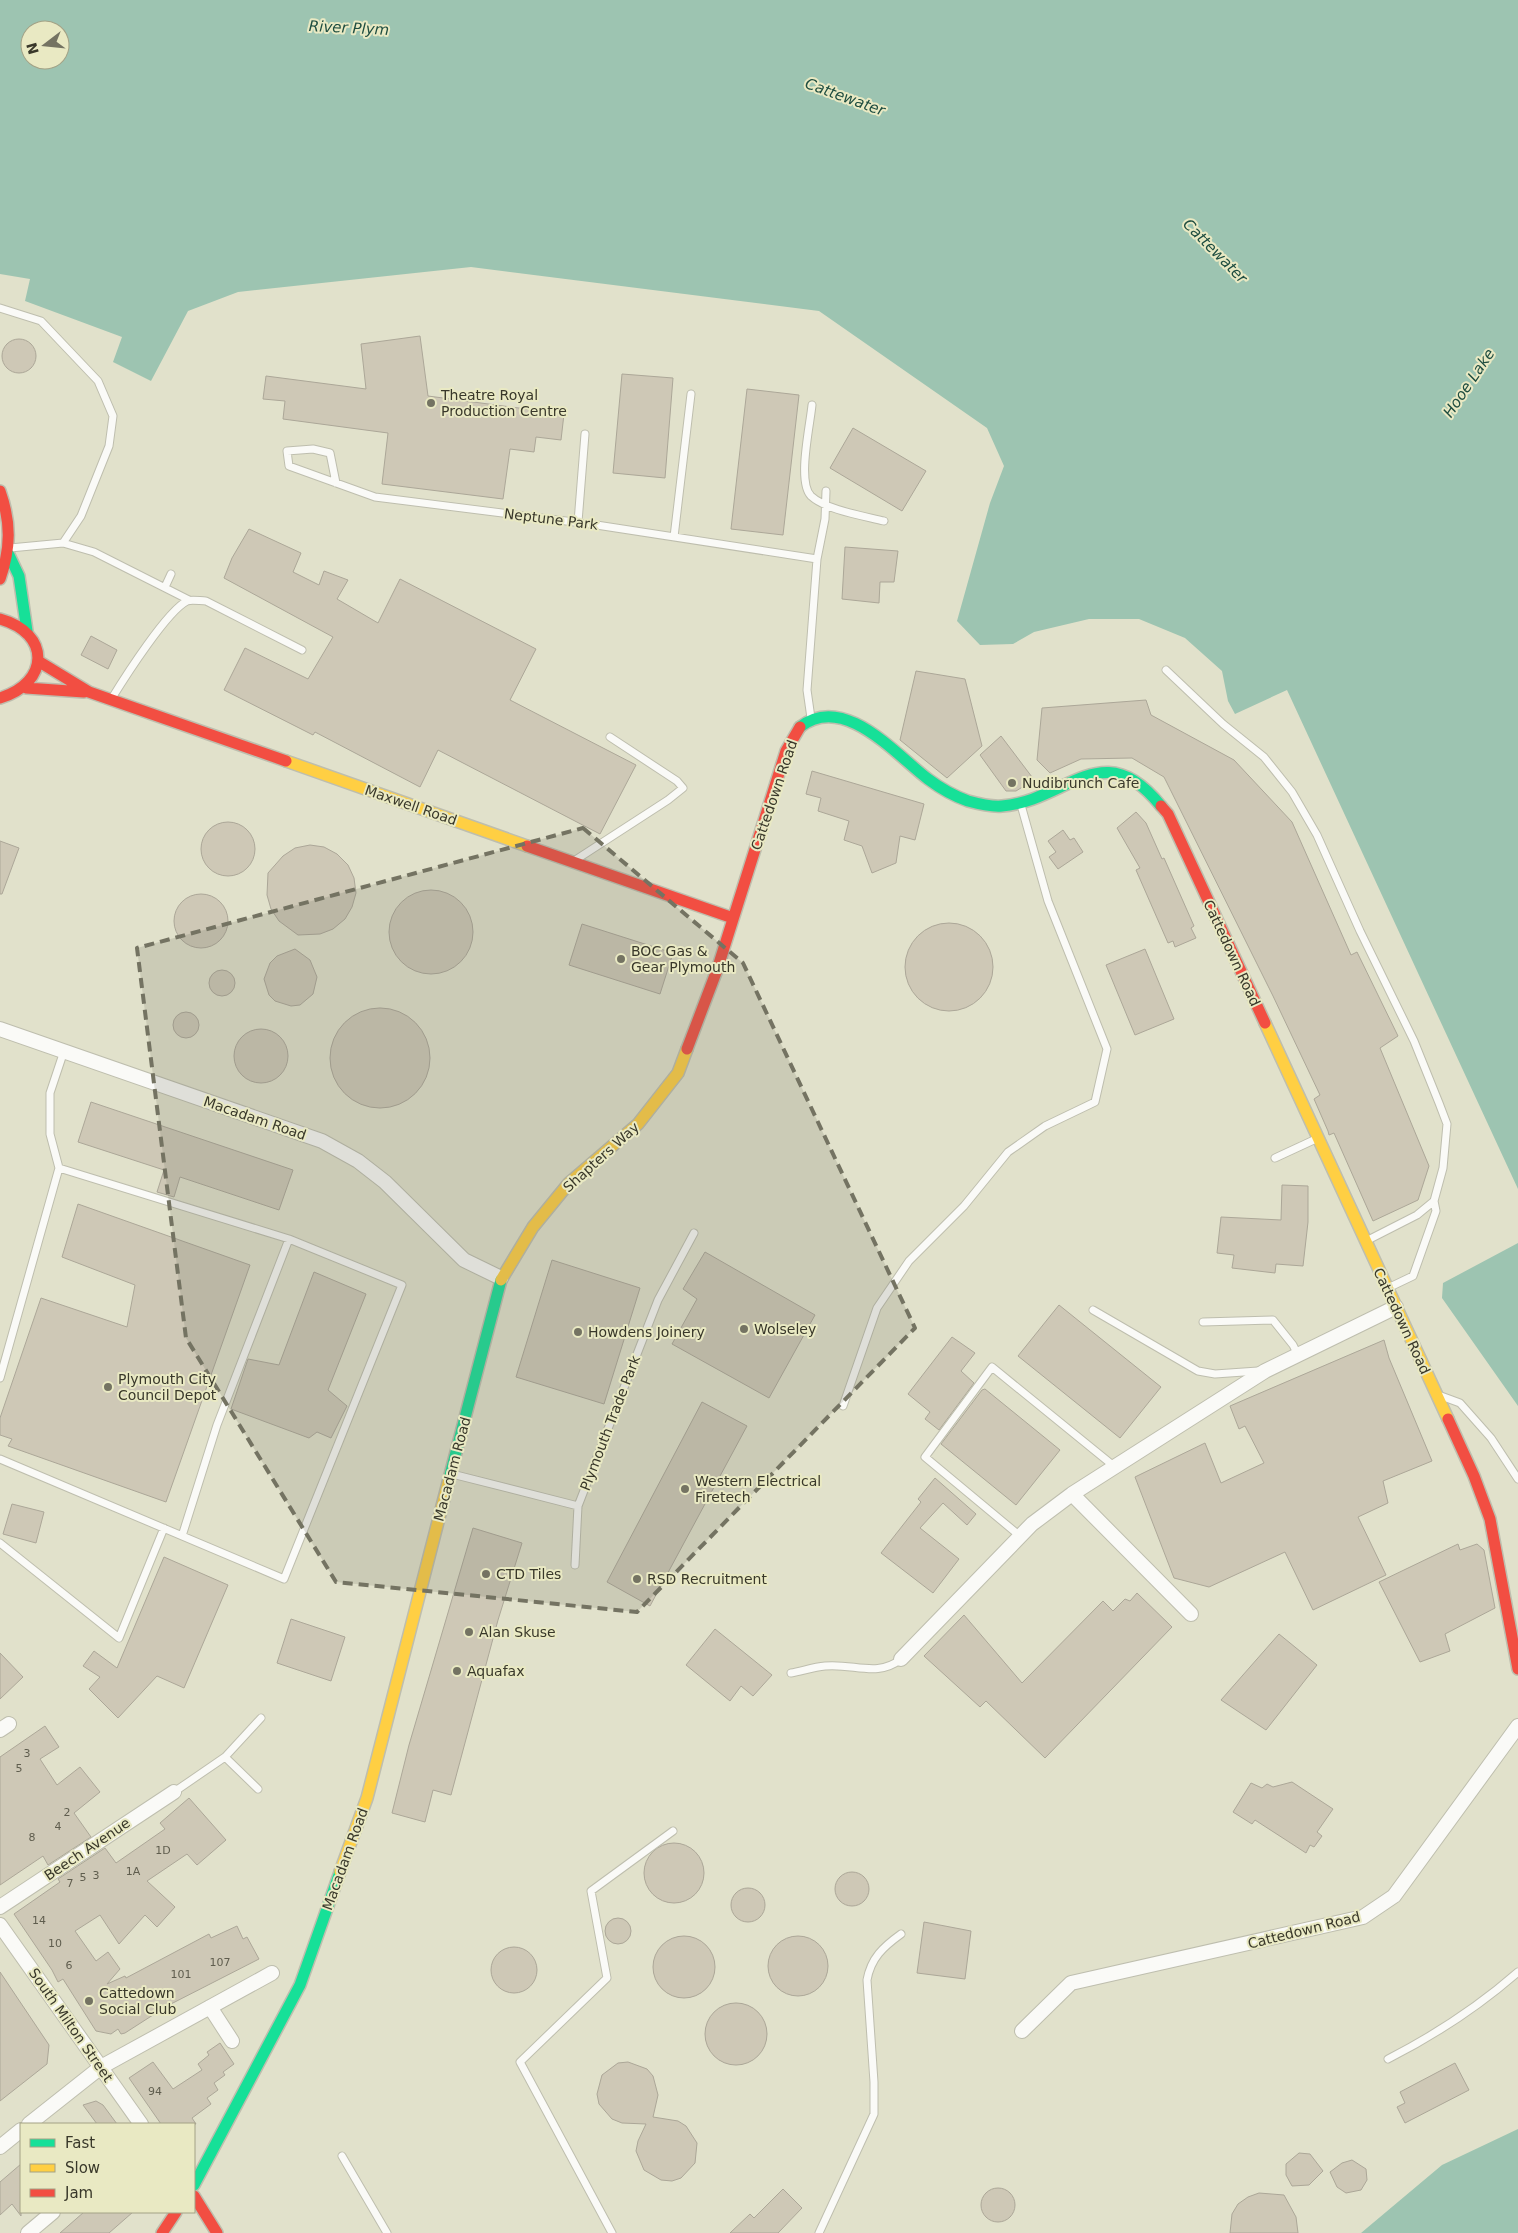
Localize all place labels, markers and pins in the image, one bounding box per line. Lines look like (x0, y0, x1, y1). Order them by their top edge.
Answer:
place label: Theatre Royal Production Centre (440, 387, 567, 419)
marker: Theatre Royal Production Centre (425, 397, 437, 409)
place label: Nudibrunch Cafe (1022, 775, 1139, 791)
marker: Nudibrunch Cafe (1006, 777, 1018, 789)
place label: BOC Gas & Gear Plymouth (631, 943, 735, 975)
marker: BOC Gas & Gear Plymouth (615, 953, 627, 965)
place label: Wolseley (754, 1321, 816, 1337)
marker: Wolseley (738, 1323, 750, 1335)
place label: Howdens Joinery (588, 1324, 705, 1340)
marker: Howdens Joinery (572, 1326, 584, 1338)
place label: Plymouth City Council Depot (118, 1371, 217, 1403)
marker: Plymouth City Council Depot (102, 1381, 114, 1393)
place label: Western Electrical Firetech (695, 1473, 821, 1505)
marker: Western Electrical Firetech (679, 1483, 691, 1495)
place label: CTD Tiles (496, 1566, 561, 1582)
marker: CTD Tiles (480, 1568, 492, 1580)
place label: RSD Recruitment (647, 1571, 767, 1587)
marker: RSD Recruitment (631, 1573, 643, 1585)
place label: Alan Skuse (479, 1624, 556, 1640)
marker: Alan Skuse (463, 1626, 475, 1638)
place label: Aquafax (467, 1663, 524, 1679)
marker: Aquafax (451, 1665, 463, 1677)
place label: Cattedown Social Club (99, 1985, 176, 2017)
marker: Cattedown Social Club (83, 1995, 95, 2007)

